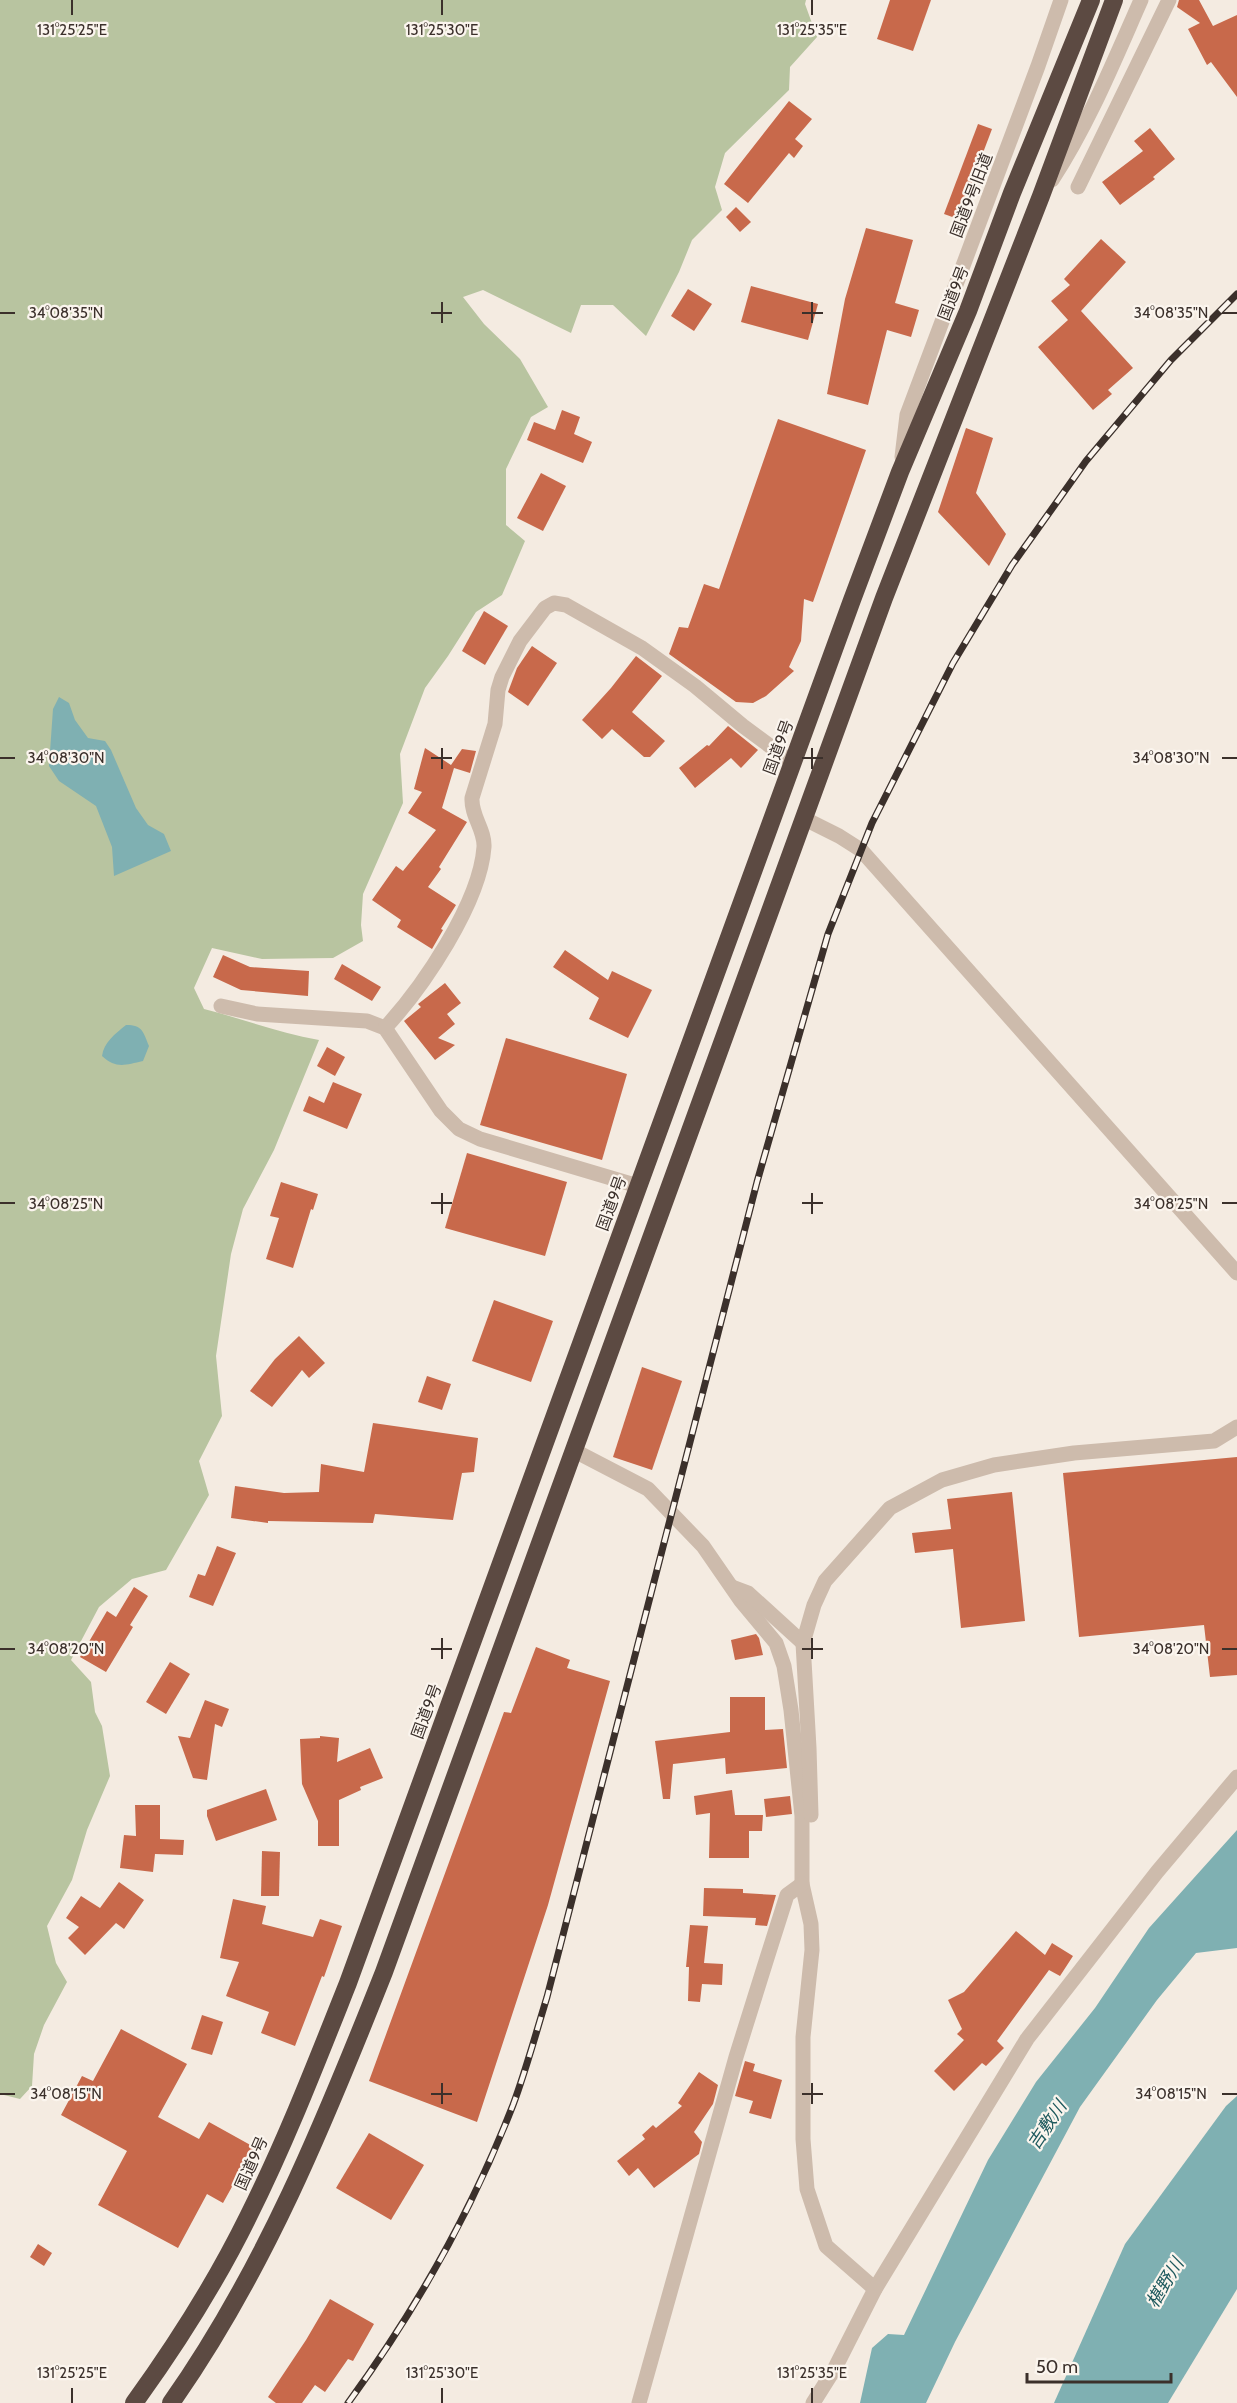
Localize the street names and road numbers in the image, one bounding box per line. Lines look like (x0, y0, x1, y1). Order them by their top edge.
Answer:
street label: 国道9号旧道 (947, 150, 996, 240)
street label: 国道9号 (934, 263, 973, 323)
street label: 国道9号 (760, 717, 797, 777)
street label: 国道9号 (593, 1173, 630, 1233)
street label: 国道9号 (408, 1681, 445, 1741)
street label: 国道9号 (231, 2133, 272, 2193)

